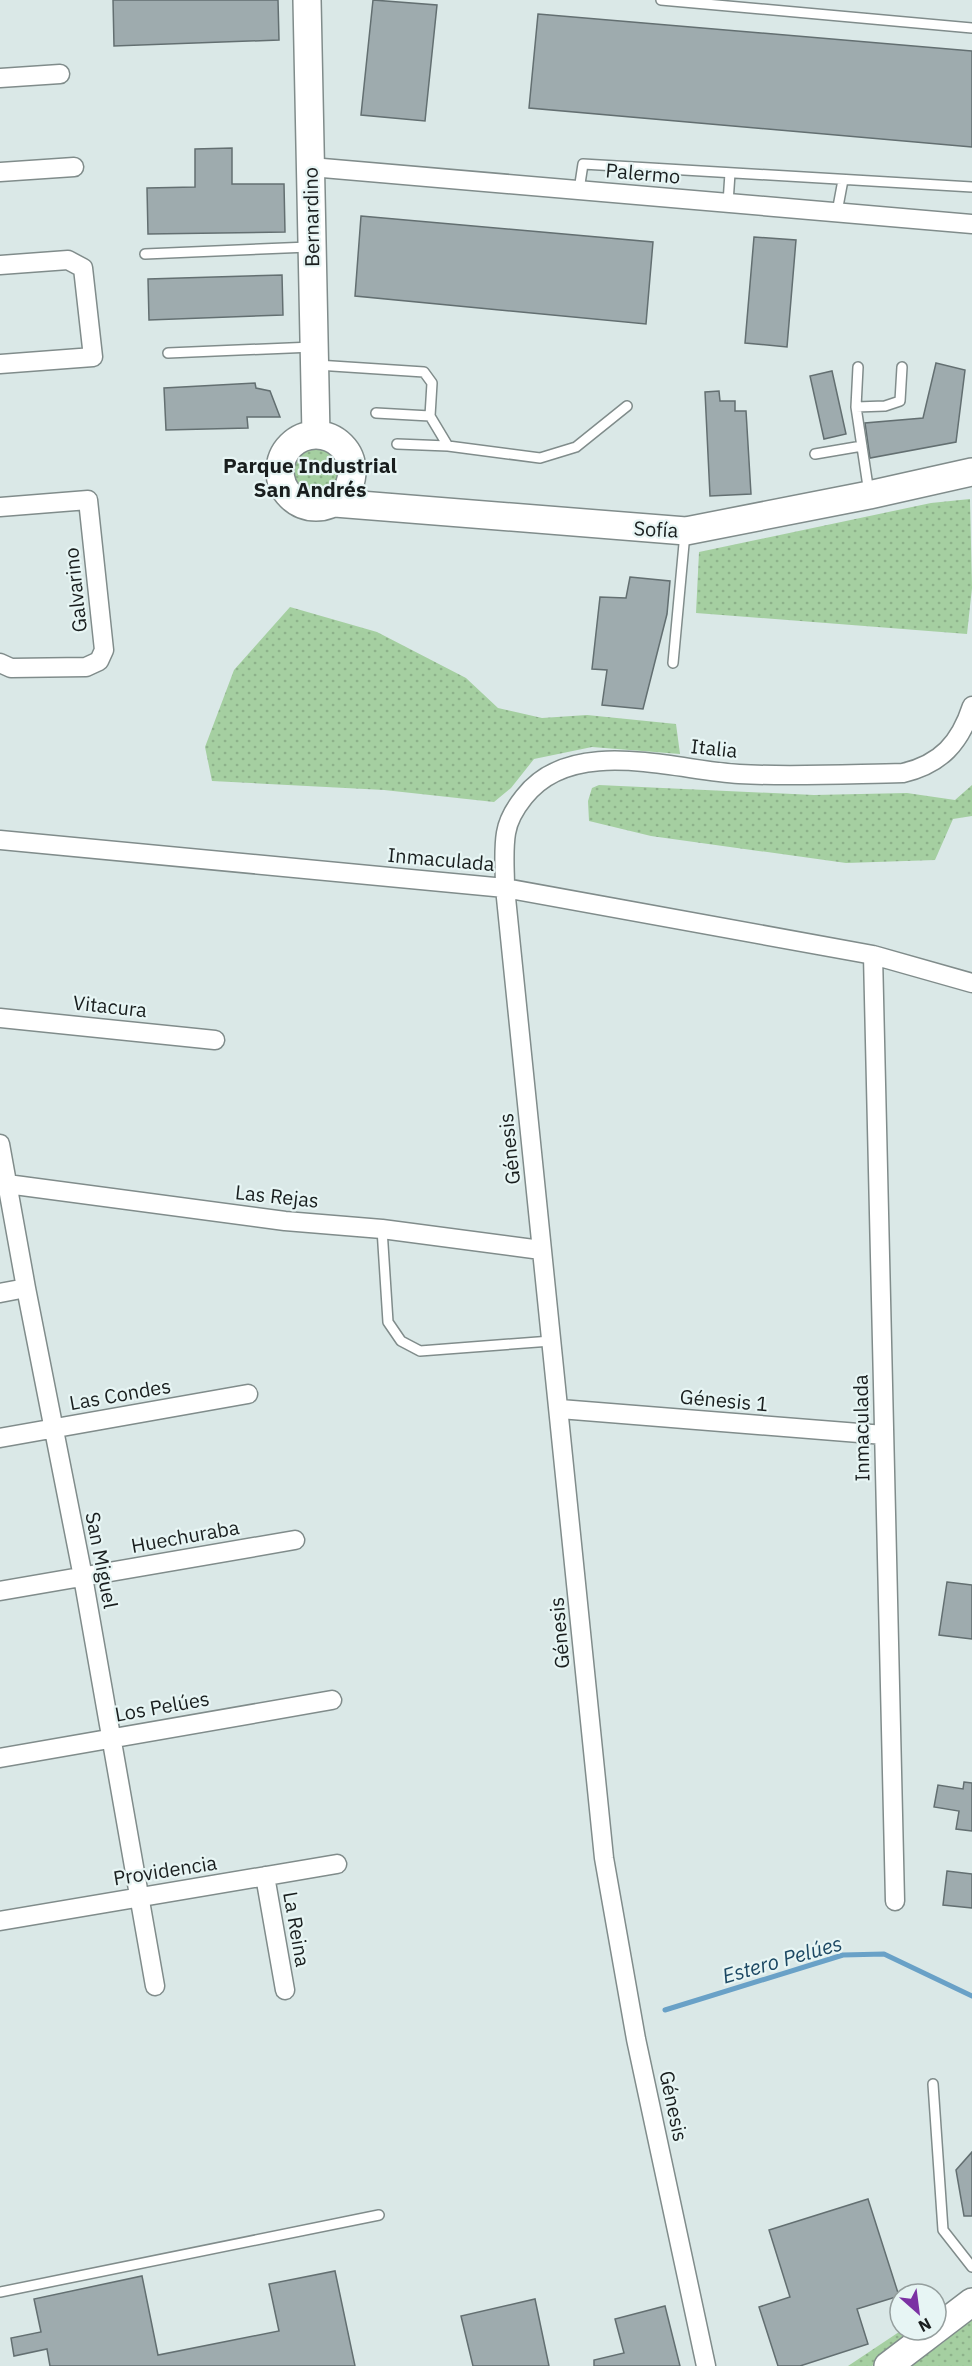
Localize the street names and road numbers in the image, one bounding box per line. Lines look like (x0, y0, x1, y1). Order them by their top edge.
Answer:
street label: Palermo (604, 156, 682, 190)
street label: Bernardino (297, 167, 325, 267)
street label: Sofía (633, 514, 679, 544)
street label: Galvarino (57, 546, 93, 634)
street label: Italia (689, 732, 739, 764)
street label: Inmaculada (386, 841, 496, 877)
street label: Vitacura (72, 989, 149, 1023)
street label: Génesis (492, 1112, 526, 1186)
street label: Las Rejas (234, 1178, 320, 1214)
street label: Las Condes (67, 1372, 173, 1416)
street label: Inmaculada (847, 1374, 875, 1482)
street label: Génesis 1 (679, 1383, 769, 1417)
street label: San Miguel (79, 1509, 125, 1611)
street label: Huechuraba (129, 1513, 242, 1559)
street label: Génesis (542, 1596, 576, 1670)
street label: Los Pelúes (113, 1684, 211, 1728)
street label: Providencia (111, 1848, 219, 1892)
street label: La Reina (277, 1889, 317, 1969)
street label: Génesis (653, 2068, 695, 2144)

